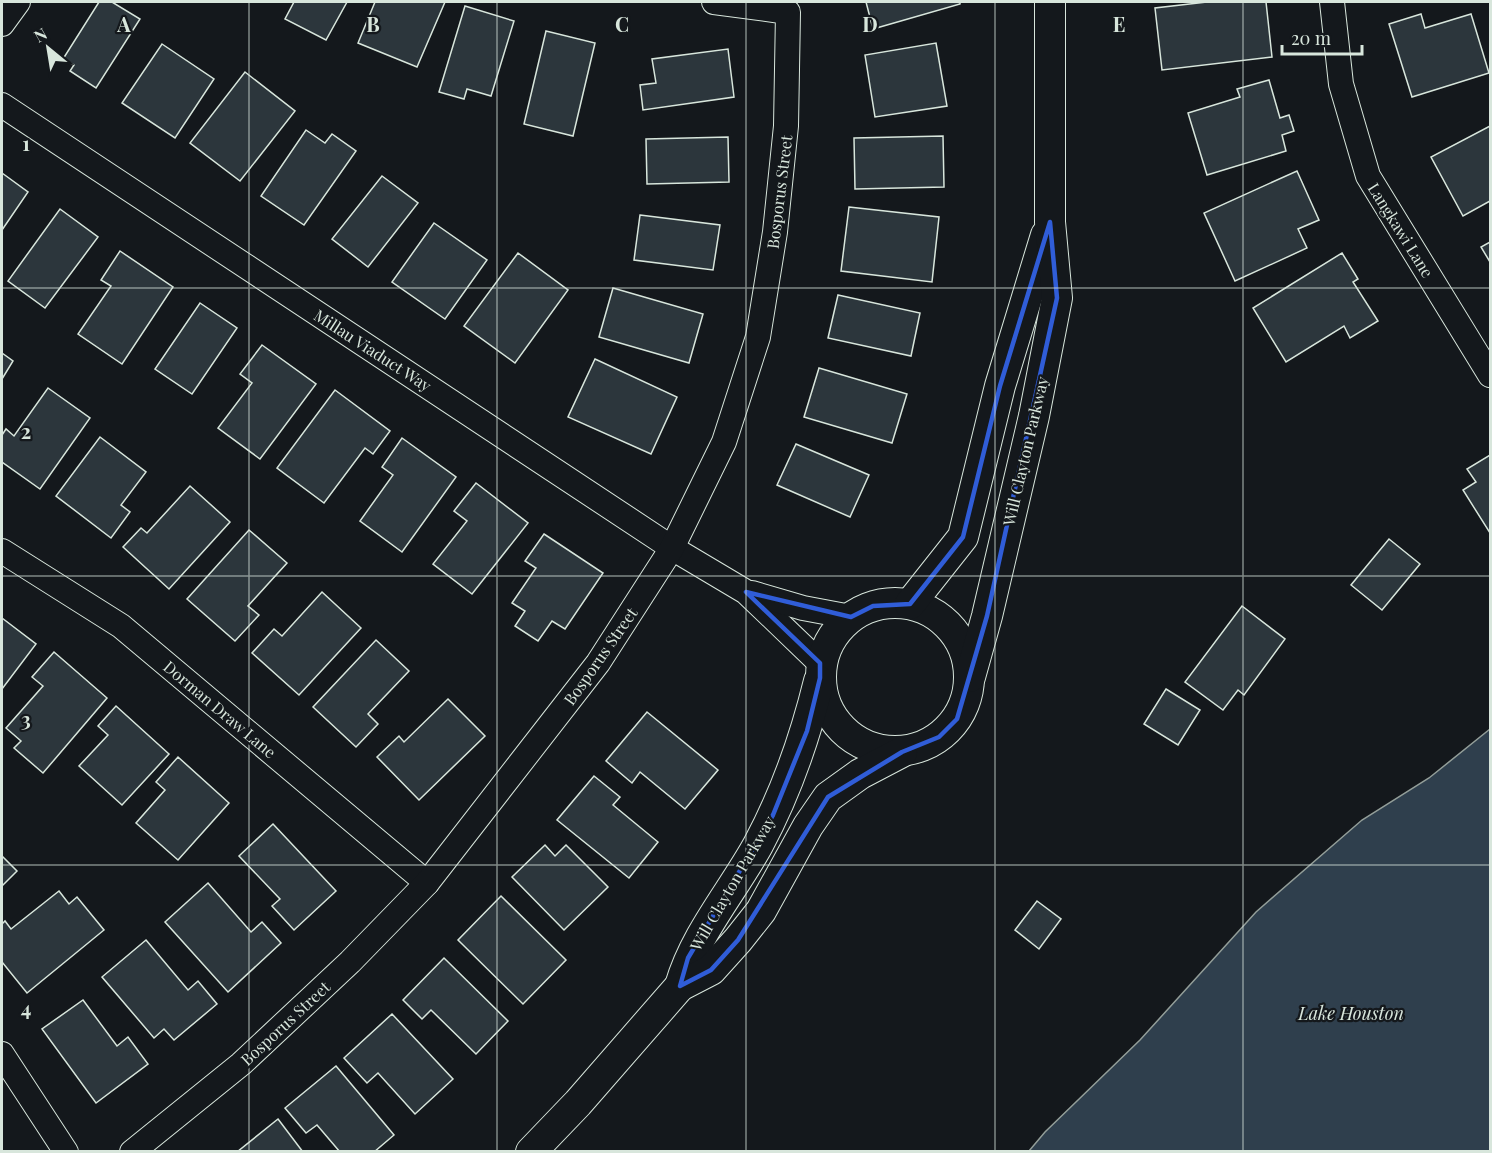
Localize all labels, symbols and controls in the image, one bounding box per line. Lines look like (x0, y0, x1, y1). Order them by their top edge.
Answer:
text: A (116, 10, 131, 37)
text: B (366, 10, 380, 37)
text: C (615, 10, 629, 37)
text: D (862, 10, 878, 37)
text: E (1113, 10, 1125, 37)
north arrow (18, 18, 78, 78)
scale bar (1282, 18, 1362, 56)
text: N (30, 22, 51, 47)
text: 20 m (1291, 26, 1331, 50)
text: 1 (22, 129, 30, 156)
street label: Bosporus Street (762, 134, 796, 250)
street label: Langkawi Lane (1364, 179, 1438, 281)
street label: Millau Viaduct Way (310, 304, 436, 396)
street label: Will Clayton Parkway (997, 374, 1052, 529)
text: 2 (21, 417, 31, 444)
street label: Bosporus Street (559, 603, 642, 709)
street label: Dorman Draw Lane (159, 656, 281, 762)
text: 3 (21, 705, 31, 732)
street label: Will Clayton Parkway (684, 812, 779, 955)
street label: Bosporus Street (236, 976, 334, 1070)
text: 4 (21, 994, 31, 1021)
water label: Lake Houston (1297, 1001, 1404, 1025)

